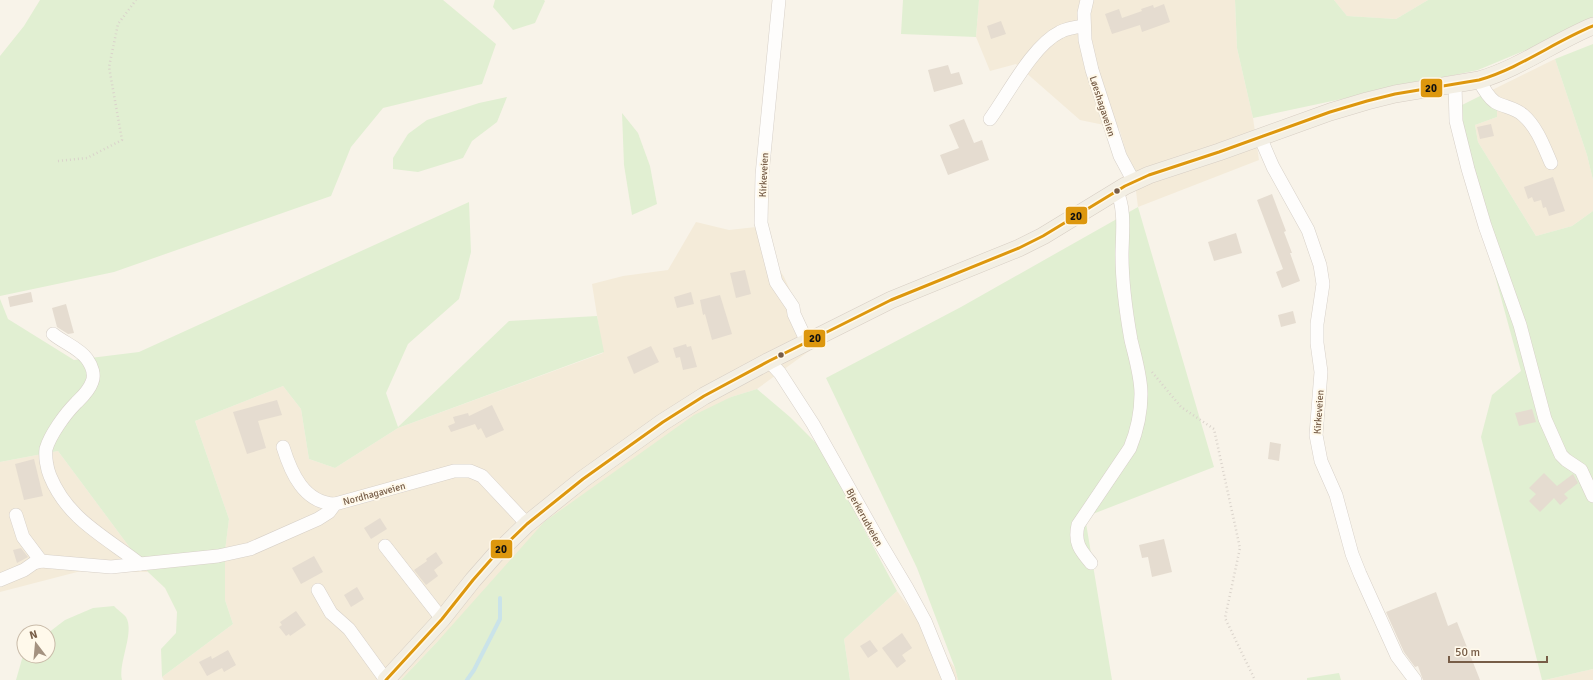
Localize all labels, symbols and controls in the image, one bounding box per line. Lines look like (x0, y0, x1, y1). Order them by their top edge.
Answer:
street label: Løeshagaveien (1087, 75, 1117, 138)
line badge: 20 (1420, 78, 1443, 98)
text: 20 (1425, 82, 1437, 95)
street label: Kirkeveien (757, 152, 771, 198)
unlabelled marker (1112, 186, 1122, 196)
line badge: 20 (1065, 206, 1088, 225)
text: 20 (1070, 210, 1082, 223)
line badge: 20 (803, 329, 826, 348)
text: 20 (809, 332, 821, 345)
unlabelled marker (776, 350, 786, 360)
street label: Kirkeveien (1311, 389, 1327, 435)
street label: Nordhagaveien (342, 480, 407, 508)
street label: Bjerkerudveien (843, 486, 885, 549)
line badge: 20 (490, 539, 513, 559)
text: 20 (495, 543, 507, 556)
north arrow (16, 624, 56, 664)
text: N (28, 628, 39, 642)
scale bar (1449, 638, 1547, 664)
text: 50 m (1455, 645, 1480, 660)

